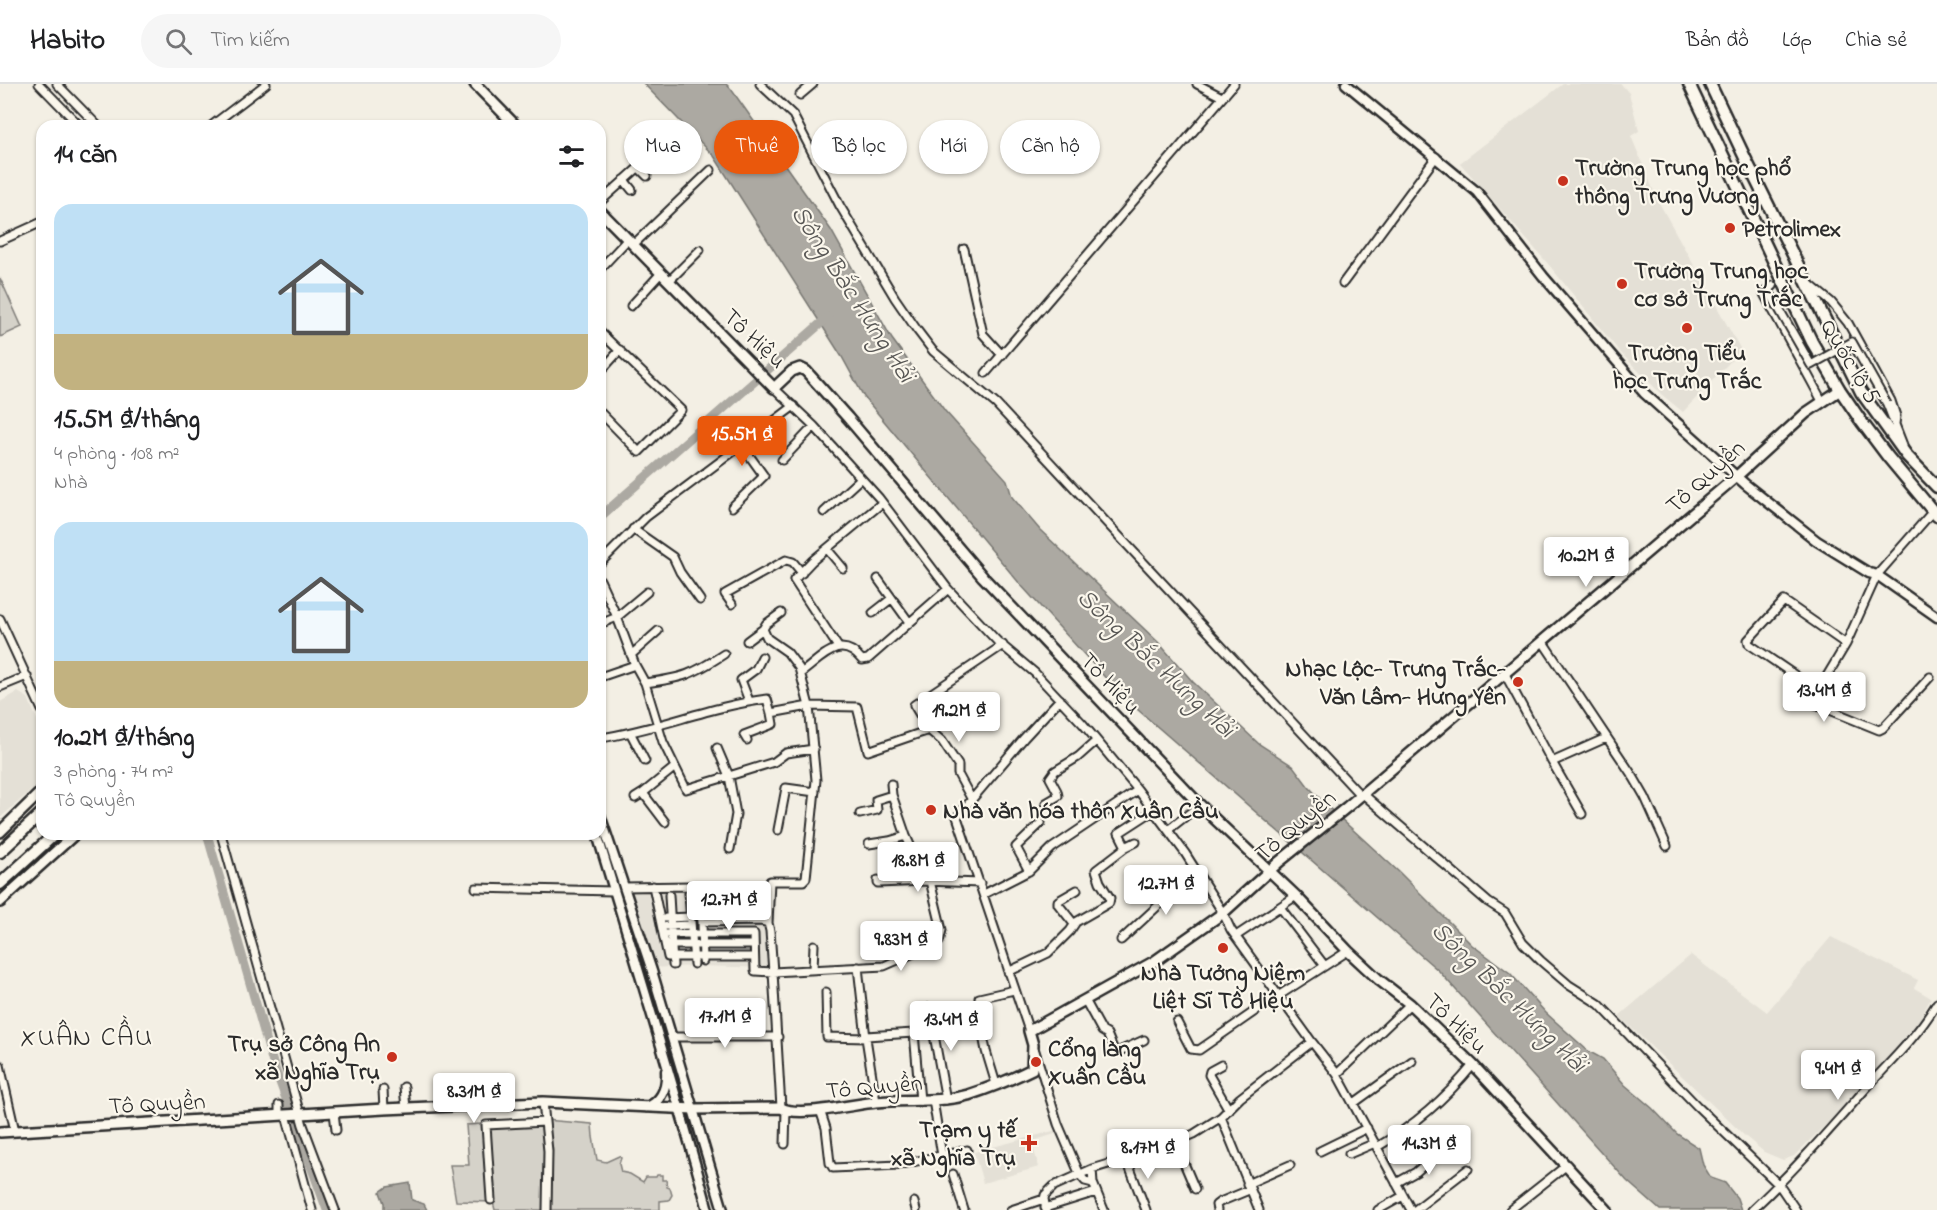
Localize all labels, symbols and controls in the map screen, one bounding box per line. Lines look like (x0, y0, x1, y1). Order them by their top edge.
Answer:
search box (141, 14, 561, 68)
text: Habito (30, 21, 105, 62)
icon: search (162, 25, 195, 58)
text: Tìm kiếm (210, 25, 290, 57)
text: Bản đồ (1686, 26, 1749, 56)
text: Lớp (1782, 26, 1812, 56)
text: Chia sẻ (1845, 26, 1907, 56)
chip: Mua (624, 120, 702, 174)
chip: Thuê (714, 120, 799, 174)
chip: Bộ lọc (811, 120, 907, 174)
chip: Mới (919, 120, 988, 174)
chip: Căn hộ (1000, 120, 1100, 174)
text: 14 căn (54, 137, 117, 175)
icon: filters (555, 140, 588, 173)
place label: Trường Trung học phổ thông Trưng Vương (1574, 152, 1791, 216)
marker: Trường Trung học phổ thông Trưng Vương (1556, 174, 1570, 188)
water label: Sông Bắc Hưng Hải (780, 198, 924, 393)
place label: Petrolimex (1742, 213, 1841, 248)
marker: Petrolimex (1723, 221, 1737, 235)
icon: home (267, 243, 375, 351)
place label: Trường Trung học cơ sở Trưng Trắc (1634, 255, 1809, 319)
marker: Trường Trung học cơ sở Trưng Trắc (1615, 277, 1629, 291)
street label: Tô Hiệu (714, 301, 793, 378)
street label: Quốc lộ 5 (1810, 313, 1888, 412)
marker: Trường Tiểu học Trưng Trắc (1680, 321, 1694, 335)
place label: Trường Tiểu học Trưng Trắc (1613, 337, 1763, 401)
text: 15.5M ₫/tháng (54, 402, 200, 440)
pin: 15.5M ₫ (687, 416, 797, 467)
text: 15.5M ₫ (712, 421, 772, 450)
street label: Tô Quyền (1659, 432, 1755, 524)
text: 4 phòng · 108 m² (54, 440, 180, 469)
text: Nhà (54, 469, 87, 498)
pin: 10.2M ₫ (1531, 537, 1641, 588)
text: 10.2M ₫ (1558, 542, 1614, 571)
icon: home (267, 561, 375, 669)
water label: Sông Bắc Hưng Hải (1067, 581, 1244, 749)
street label: Tô Hiệu (1070, 645, 1148, 724)
place label: Nhạc Lộc- Trưng Trắc- Văn Lâm- Hưng Yên (1285, 653, 1506, 717)
pin: 13.4M ₫ (1769, 672, 1879, 723)
marker: Nhạc Lộc- Trưng Trắc- Văn Lâm- Hưng Yên (1511, 675, 1525, 689)
text: 13.4M ₫ (1797, 677, 1851, 706)
pin: 19.2M ₫ (904, 692, 1014, 743)
text: 19.2M ₫ (932, 697, 986, 726)
text: 10.2M ₫/tháng (54, 720, 194, 758)
text: 3 phòng · 74 m² (54, 758, 174, 787)
street label: Tô Quyền (1248, 782, 1346, 872)
text: Tô Quyền (54, 787, 135, 816)
place label: Nhà văn hóa thôn Xuân Cầu (943, 795, 1219, 830)
marker: Nhà văn hóa thôn Xuân Cầu (924, 803, 938, 817)
pin: 18.8M ₫ (863, 842, 973, 893)
text: 18.8M ₫ (891, 847, 945, 876)
pin: 12.7M ₫ (1111, 865, 1221, 916)
text: 12.7M ₫ (1138, 870, 1194, 899)
pin: 12.7M ₫ (674, 881, 784, 932)
text: 12.7M ₫ (701, 886, 757, 915)
water label: Sông Bắc Hưng Hải (1421, 913, 1596, 1085)
pin: 9.83M ₫ (846, 921, 956, 972)
text: 9.83M ₫ (874, 926, 928, 955)
marker: Nhà Tưởng Niệm Liệt Sĩ Tô Hiệu (1216, 941, 1230, 955)
place label: Nhà Tưởng Niệm Liệt Sĩ Tô Hiệu (1141, 957, 1306, 1020)
street label: Tô Hiệu (1416, 986, 1495, 1064)
pin: 17.1M ₫ (670, 998, 780, 1049)
pin: 13.4M ₫ (896, 1001, 1006, 1052)
text: 17.1M ₫ (699, 1003, 751, 1032)
text: 13.4M ₫ (924, 1006, 978, 1035)
district label: XUÂN CẦU (20, 1015, 154, 1058)
place label: Trụ sở Công An xã Nghĩa Trụ (228, 1028, 380, 1092)
place label: Cổng làng Xuân Cầu (1048, 1033, 1146, 1096)
marker: Trụ sở Công An xã Nghĩa Trụ (385, 1050, 399, 1064)
pin: 9.4M ₫ (1789, 1050, 1887, 1101)
marker: Cổng làng Xuân Cầu (1029, 1055, 1043, 1069)
text: 9.4M ₫ (1815, 1055, 1861, 1084)
street label: Tô Quyền (824, 1067, 924, 1111)
pin: 8.31M ₫ (419, 1073, 529, 1124)
text: 8.31M ₫ (447, 1078, 501, 1107)
street label: Tô Quyền (108, 1085, 207, 1127)
place label: Trạm y tế xã Nghĩa Trụ (891, 1114, 1018, 1178)
pin: 14.3M ₫ (1374, 1125, 1484, 1176)
pin: 8.17M ₫ (1093, 1129, 1203, 1180)
text: 14.3M ₫ (1402, 1130, 1456, 1159)
marker: Trạm y tế xã Nghĩa Trụ (1020, 1134, 1038, 1152)
text: 8.17M ₫ (1121, 1134, 1175, 1163)

